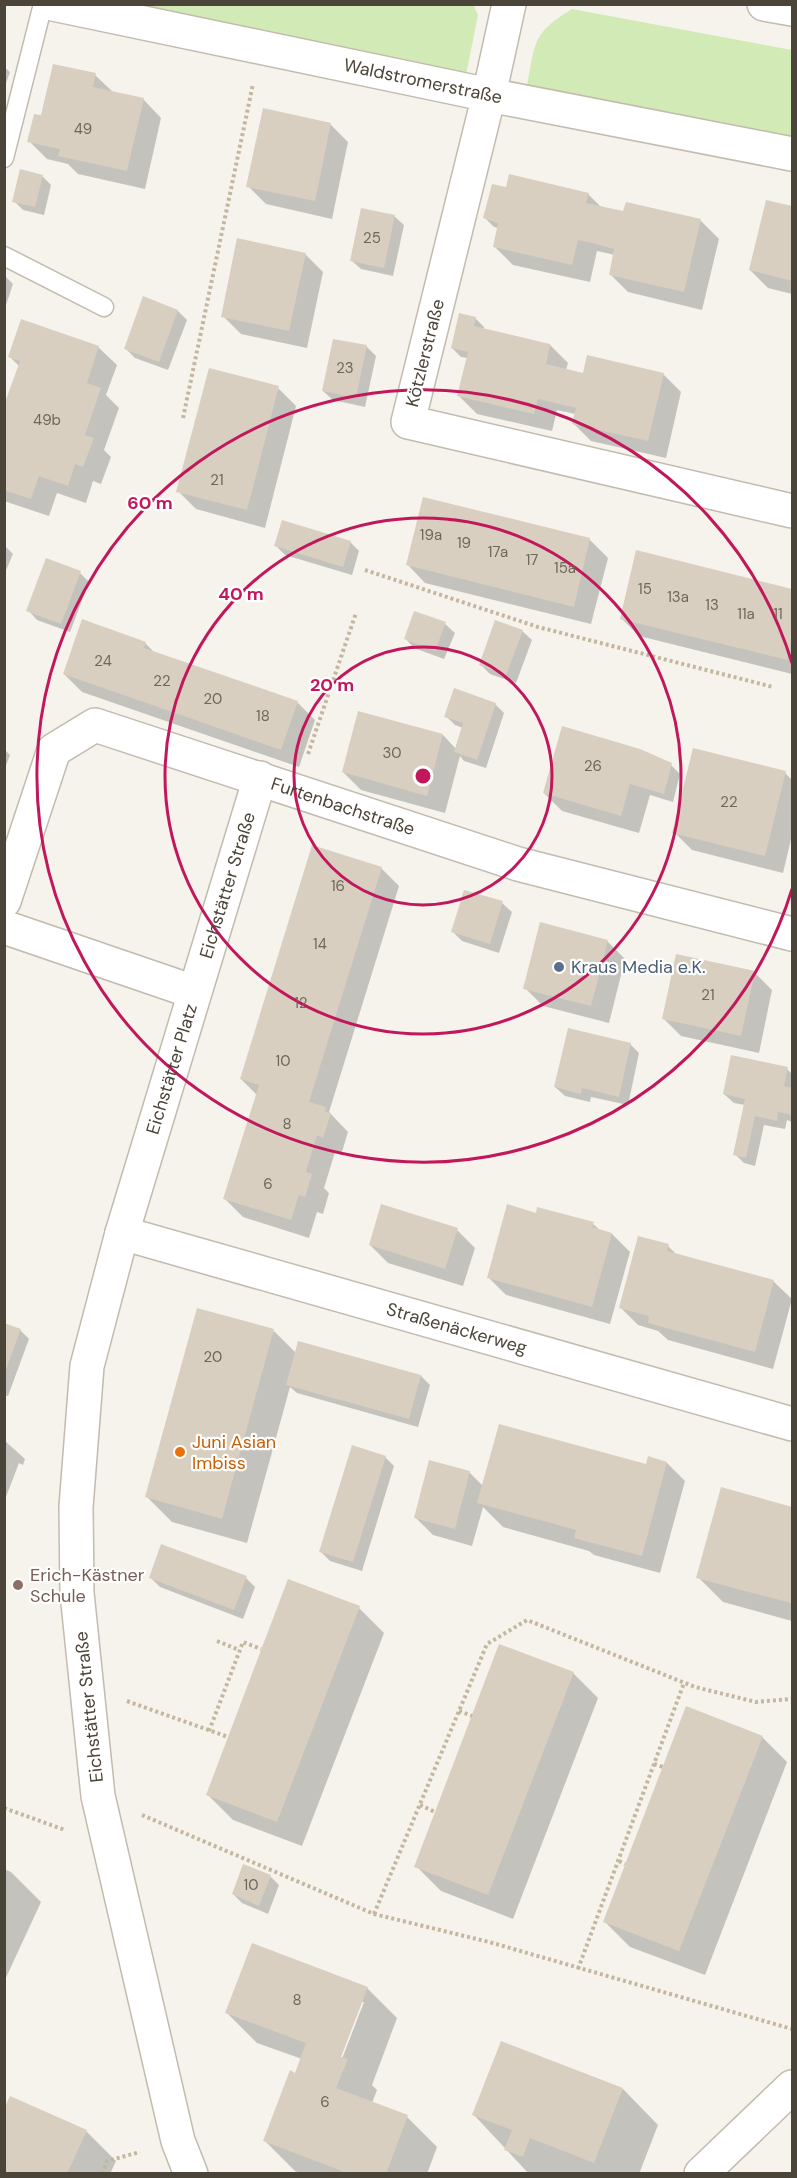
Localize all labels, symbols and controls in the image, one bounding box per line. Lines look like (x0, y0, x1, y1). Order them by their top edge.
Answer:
street label: Waldstromerstraße (342, 53, 504, 109)
house number: 49 (74, 119, 92, 139)
house number: 25 (363, 228, 381, 248)
street label: Kötzlerstraße (400, 297, 450, 409)
house number: 23 (336, 358, 354, 378)
house number: 49b (33, 410, 61, 430)
house number: 21 (210, 470, 224, 490)
text: 60 m (127, 491, 173, 515)
house number: 19a (420, 525, 442, 545)
house number: 19 (457, 533, 471, 553)
house number: 17a (488, 542, 508, 562)
house number: 17 (526, 550, 538, 570)
house number: 15a (554, 558, 576, 578)
house number: 15 (638, 579, 652, 599)
text: 40 m (218, 582, 264, 606)
house number: 13a (667, 587, 689, 607)
house number: 13 (705, 595, 719, 615)
house number: 11a (737, 604, 755, 624)
house number: 11 (773, 604, 783, 624)
house number: 24 (94, 651, 112, 671)
house number: 22 (153, 671, 171, 691)
text: 20 m (310, 673, 354, 697)
house number: 20 (204, 689, 222, 709)
house number: 18 (256, 706, 270, 726)
house number: 30 (382, 743, 402, 763)
house number: 26 (584, 756, 602, 776)
centre of rings (413, 766, 433, 786)
street label: Furtenbachstraße (268, 772, 418, 841)
house number: 22 (720, 792, 738, 812)
street label: Eichstätter Straße (194, 809, 261, 961)
house number: 16 (331, 876, 345, 896)
house number: 14 (313, 934, 327, 954)
place label: Kraus Media e.K. (571, 955, 706, 979)
marker: Kraus Media e.K. (552, 960, 566, 974)
house number: 21 (701, 985, 715, 1005)
house number: 12 (294, 993, 308, 1013)
street label: Eichstätter Platz (141, 1001, 203, 1137)
house number: 10 (276, 1051, 290, 1071)
house number: 8 (282, 1114, 292, 1134)
house number: 6 (263, 1174, 273, 1194)
street label: Straßenäckerweg (384, 1297, 530, 1360)
house number: 20 (204, 1347, 222, 1367)
place label: Juni Asian Imbiss (192, 1430, 276, 1475)
marker: Juni Asian Imbiss (173, 1445, 187, 1459)
place label: Erich-Kästner Schule (30, 1563, 145, 1608)
marker: Erich-Kästner Schule (11, 1578, 25, 1592)
street label: Eichstätter Straße (69, 1630, 109, 1784)
house number: 10 (244, 1875, 258, 1895)
house number: 8 (292, 1990, 302, 2010)
house number: 6 (320, 2092, 330, 2112)

